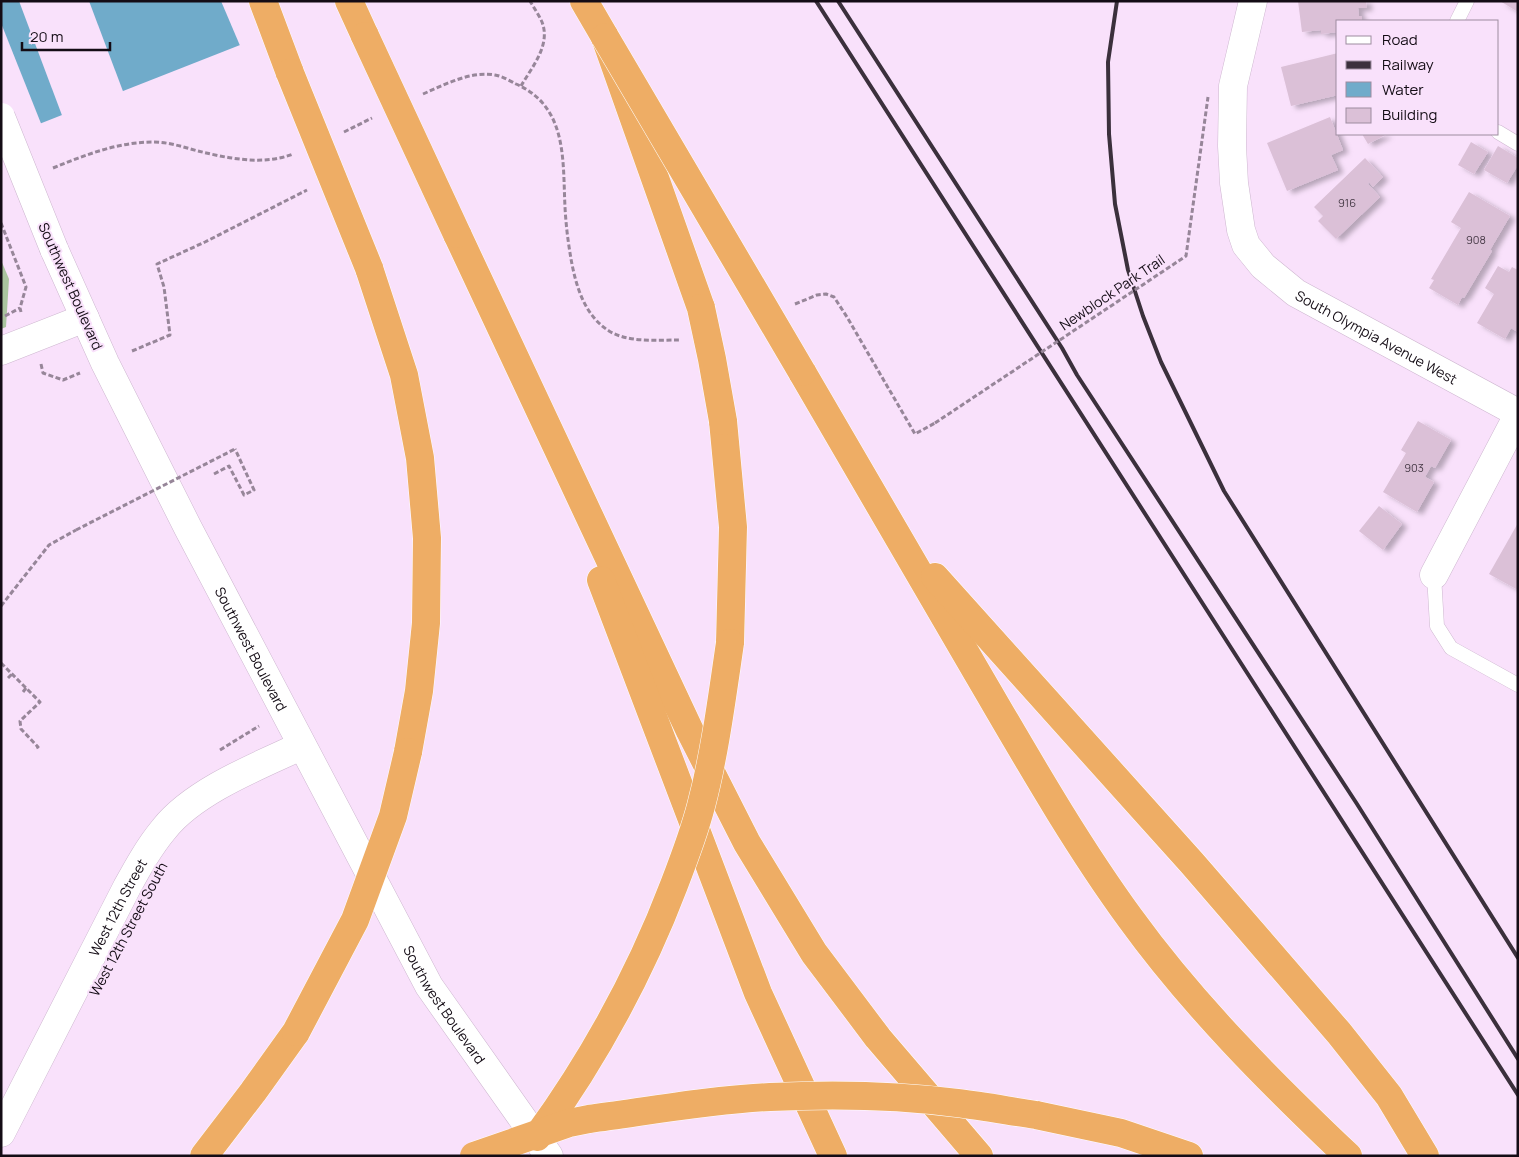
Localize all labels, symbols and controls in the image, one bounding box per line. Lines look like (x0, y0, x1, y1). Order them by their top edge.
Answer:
scale bar (22, 20, 110, 52)
legend (1336, 20, 1499, 135)
text: 20 m (30, 26, 63, 47)
text: Road (1382, 29, 1418, 50)
text: Railway (1382, 54, 1434, 75)
text: Water (1382, 79, 1424, 100)
text: Building (1382, 104, 1437, 125)
house number: 916 (1338, 195, 1356, 210)
street label: Southwest Boulevard (34, 219, 108, 353)
house number: 908 (1466, 232, 1486, 247)
street label: Newblock Park Trail (1056, 250, 1168, 334)
street label: South Olympia Avenue West (1292, 285, 1461, 388)
house number: 903 (1404, 460, 1424, 475)
street label: Southwest Boulevard (211, 583, 292, 714)
street label: West 12th Street (84, 854, 151, 959)
street label: West 12th Street South (85, 859, 171, 999)
street label: Southwest Boulevard (400, 942, 490, 1067)

